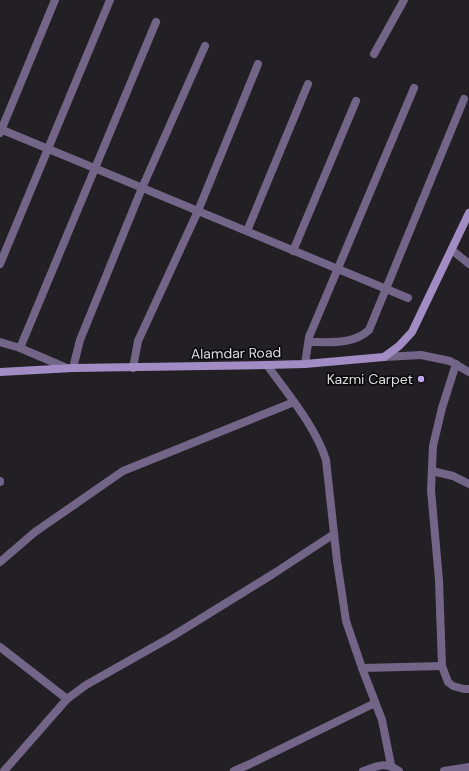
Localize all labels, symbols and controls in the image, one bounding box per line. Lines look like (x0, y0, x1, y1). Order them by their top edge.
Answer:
street label: Alamdar Road (191, 343, 281, 363)
place label: Kazmi Carpet (327, 370, 413, 388)
marker: Kazmi Carpet (416, 374, 426, 384)

